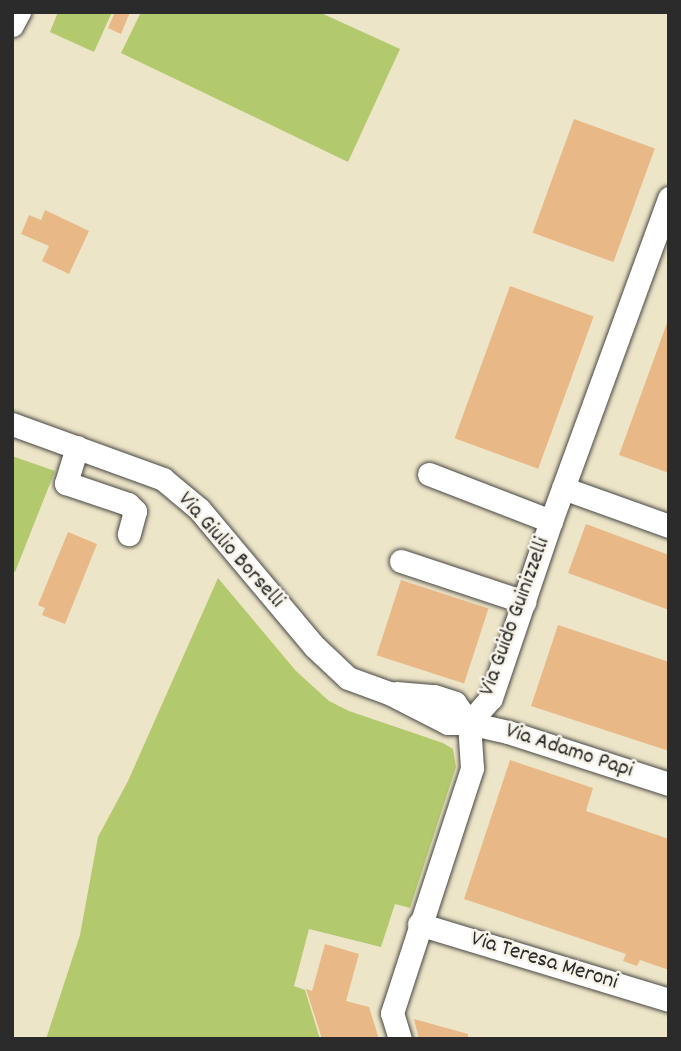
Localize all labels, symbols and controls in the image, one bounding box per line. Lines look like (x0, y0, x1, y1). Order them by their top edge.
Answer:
street label: Via Giulio Borselli (171, 487, 289, 615)
street label: Via Guido Guinizzelli (475, 534, 557, 700)
street label: Via Adamo Papi (502, 718, 636, 786)
street label: Via Teresa Meroni (467, 927, 621, 997)

